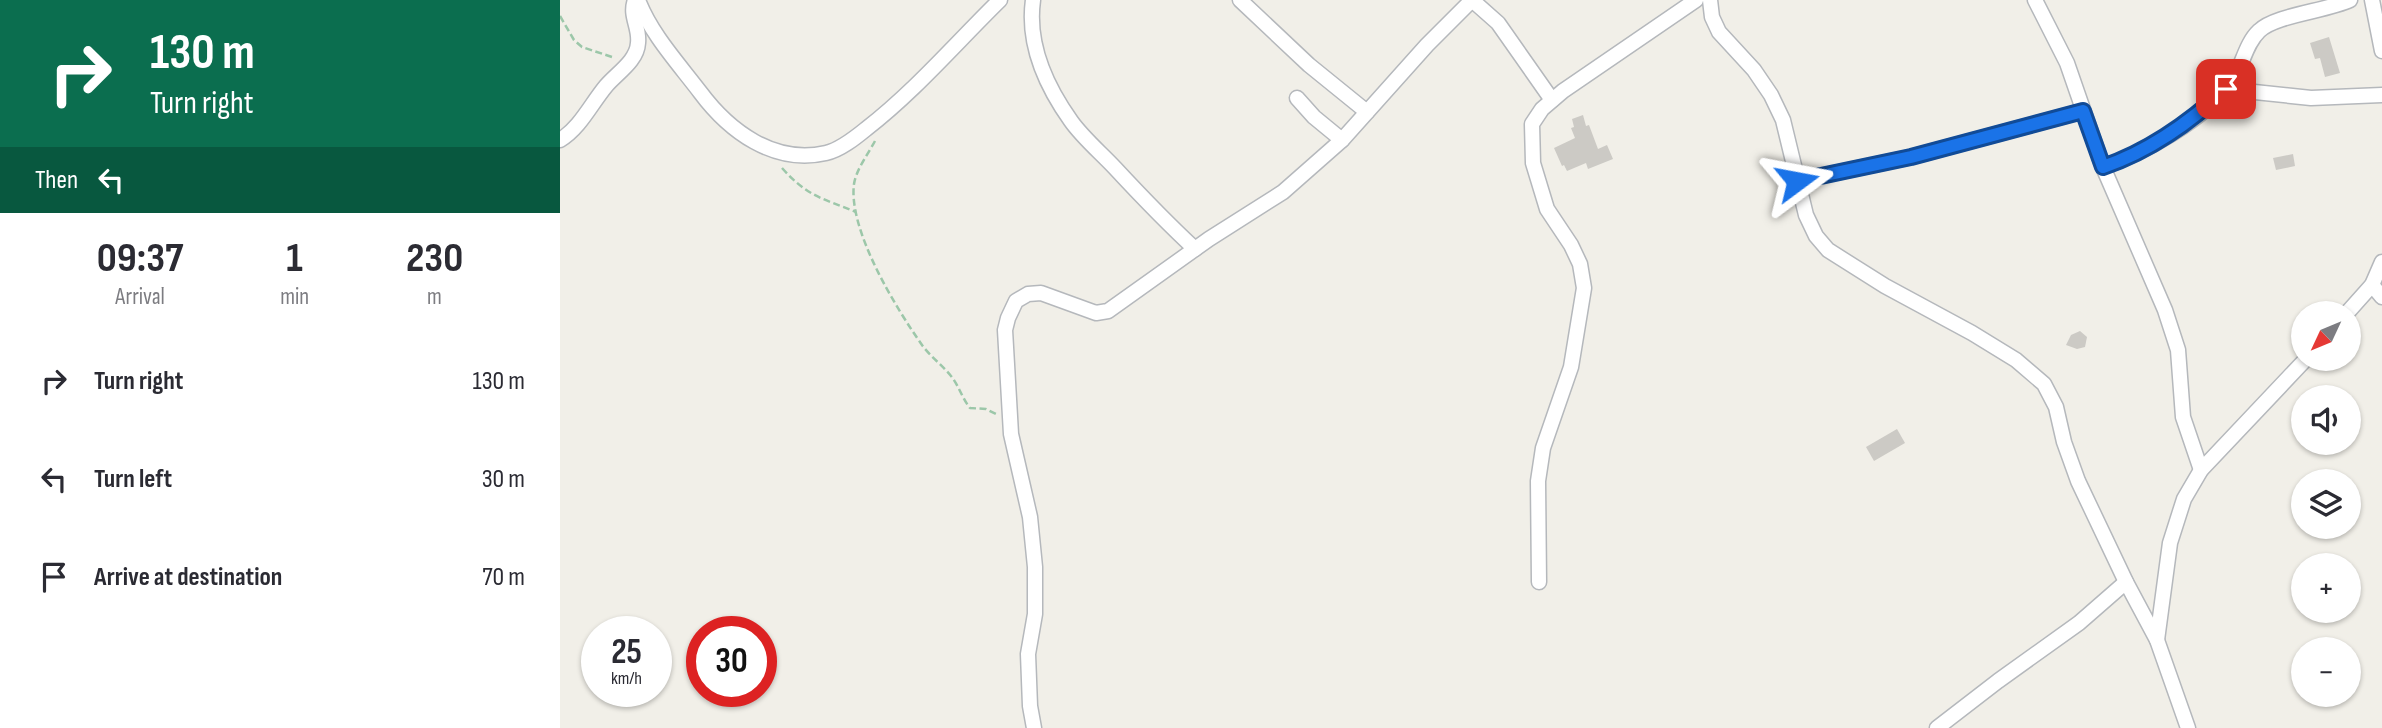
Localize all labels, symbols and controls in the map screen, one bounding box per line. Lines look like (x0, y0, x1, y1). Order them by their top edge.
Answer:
text: 130 m (150, 24, 255, 83)
icon: right (35, 28, 126, 119)
pin (2196, 59, 2256, 119)
icon: arrive (2207, 70, 2245, 108)
text: Turn right (150, 84, 254, 123)
position arrow (1760, 144, 1834, 218)
icon: left (92, 161, 130, 199)
text: Then (35, 165, 78, 196)
text: 09:37 (97, 233, 183, 284)
text: 1 (286, 233, 303, 284)
text: 230 (406, 233, 463, 284)
text: Arrival (115, 283, 165, 311)
text: min (280, 283, 309, 311)
text: m (427, 283, 442, 311)
north arrow (2291, 301, 2361, 371)
map controls (2291, 301, 2361, 707)
icon: right (35, 362, 73, 400)
text: Turn right (94, 366, 183, 397)
text: 130 m (473, 366, 525, 397)
button: sound (2291, 385, 2361, 455)
icon: left (35, 460, 73, 498)
text: Turn left (94, 464, 172, 495)
text: 30 m (482, 464, 525, 495)
button: layers (2291, 469, 2361, 539)
button: + (2291, 553, 2361, 623)
icon: arrive (35, 558, 73, 596)
text: Arrive at destination (94, 562, 282, 593)
text: 70 m (482, 562, 525, 593)
speed limit sign: 30 (686, 616, 777, 707)
text: 25 (611, 631, 642, 674)
button: − (2291, 637, 2361, 707)
text: km/h (611, 668, 642, 689)

